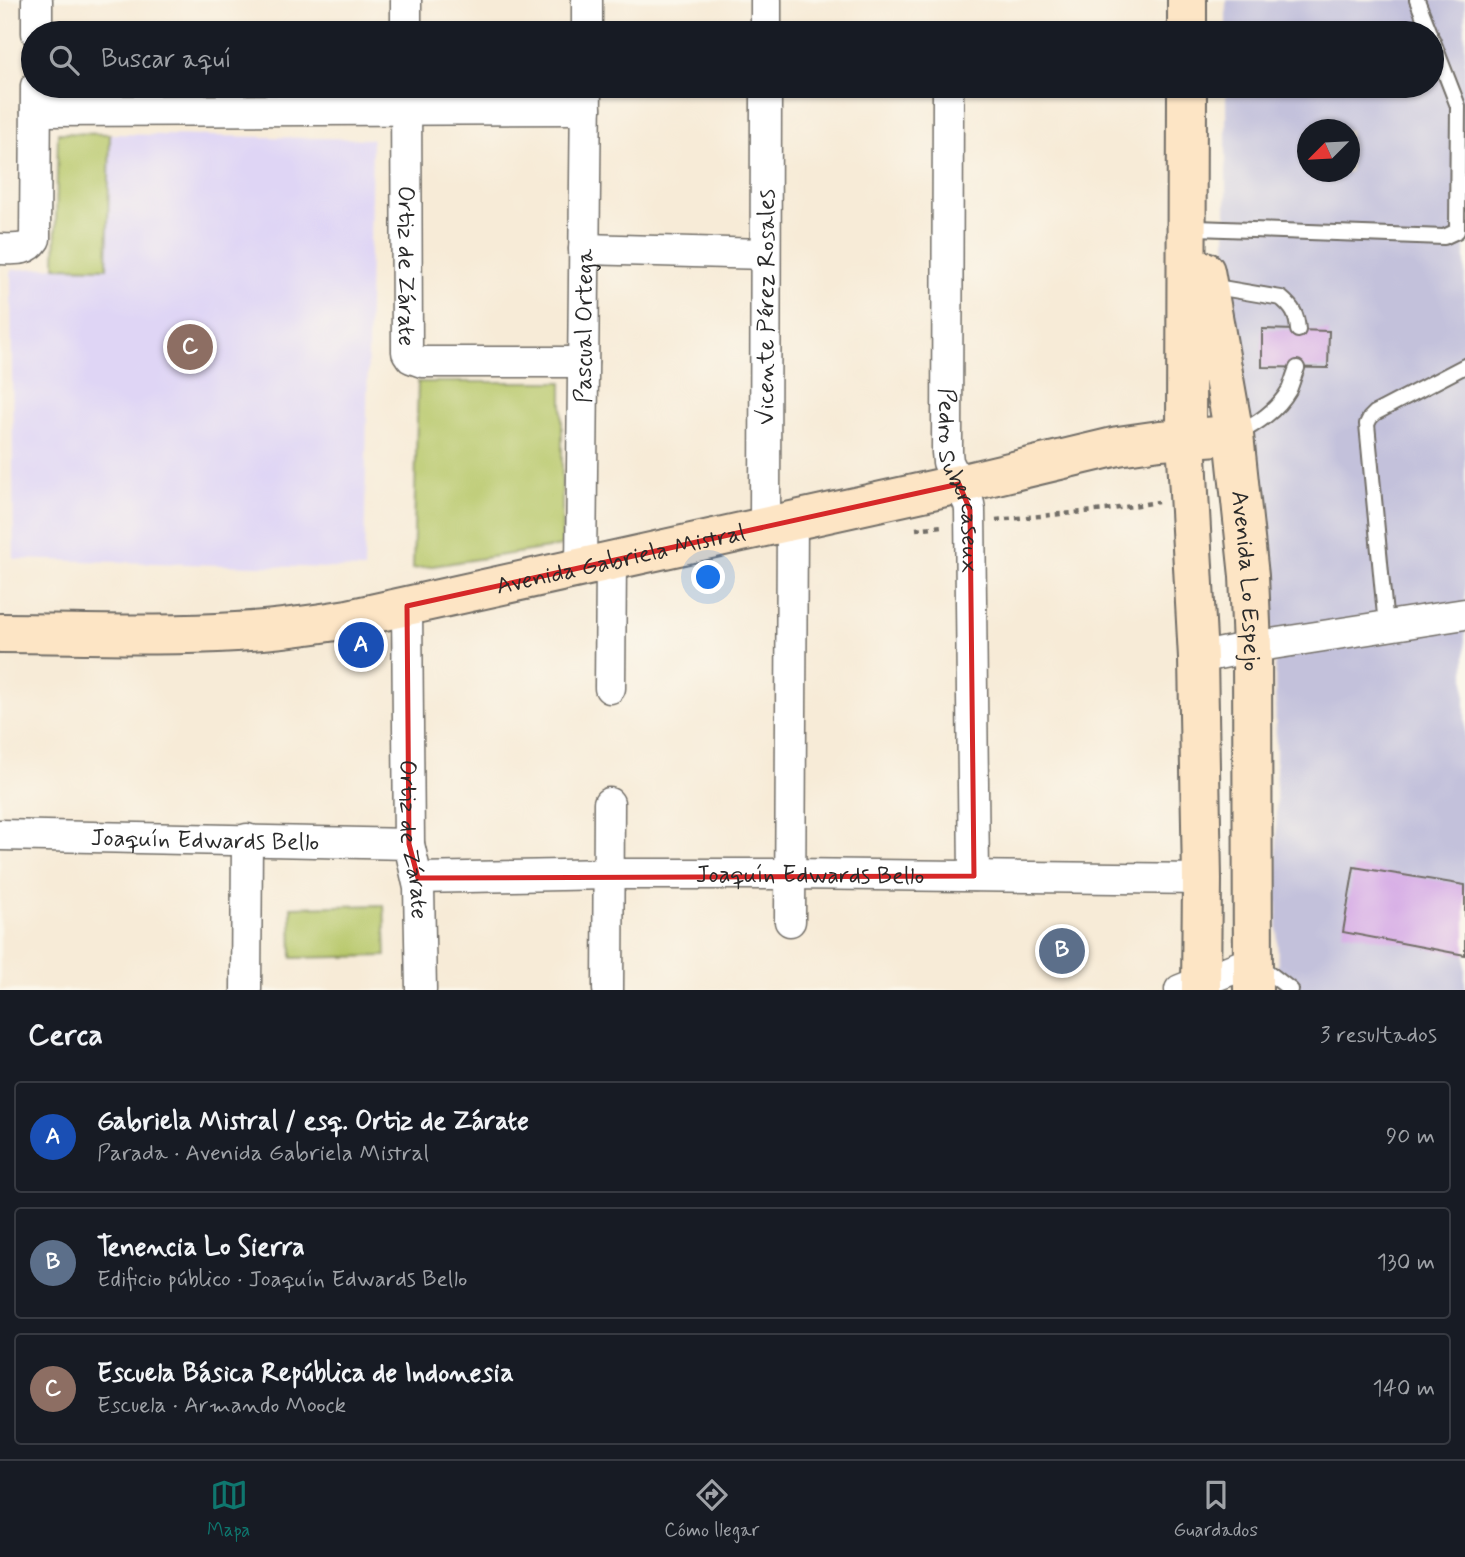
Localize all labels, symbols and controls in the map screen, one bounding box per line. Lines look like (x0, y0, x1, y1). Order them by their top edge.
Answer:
search box (21, 21, 1444, 98)
icon: search (45, 41, 83, 79)
text: Buscar aquí (101, 43, 232, 77)
north arrow (1297, 119, 1360, 182)
street label: Ortiz de Zárate (389, 186, 421, 346)
street label: Vicente Pérez Rosales (751, 189, 783, 425)
street label: Pascual Ortega (569, 248, 601, 403)
pin: C (167, 321, 213, 373)
street label: Pedro Subercaseux (930, 388, 985, 573)
street label: Avenida Lo Espejo (1223, 489, 1266, 671)
street label: Avenida Gabriela Mistral (493, 518, 749, 603)
your location (691, 560, 725, 594)
pin: A (338, 619, 384, 671)
street label: Ortiz de Zárate (391, 760, 434, 920)
street label: Joaquín Edwards Bello (90, 823, 320, 859)
street label: Joaquín Edwards Bello (696, 860, 924, 893)
pin: B (1039, 925, 1085, 977)
text: Cerca (28, 1016, 103, 1055)
text: 3 resultados (1320, 1021, 1437, 1051)
text: Gabriela Mistral / esq. Ortiz de Zárate (97, 1105, 529, 1139)
text: A (45, 1122, 61, 1152)
text: 90 m (1386, 1122, 1435, 1152)
text: Parada · Avenida Gabriela Mistral (97, 1139, 429, 1169)
text: Tenencia Lo Sierra (97, 1231, 305, 1265)
text: B (46, 1248, 60, 1278)
text: 130 m (1377, 1248, 1435, 1278)
text: Edificio público · Joaquín Edwards Bello (97, 1265, 467, 1295)
text: Escuela Básica República de Indonesia (97, 1357, 514, 1391)
text: C (45, 1374, 61, 1404)
text: 140 m (1372, 1374, 1435, 1404)
text: Escuela · Armando Moock (97, 1391, 346, 1421)
tab: Mapa (207, 1476, 250, 1543)
tab: Cómo llegar (664, 1476, 759, 1543)
tab: Guardados (1173, 1476, 1258, 1543)

